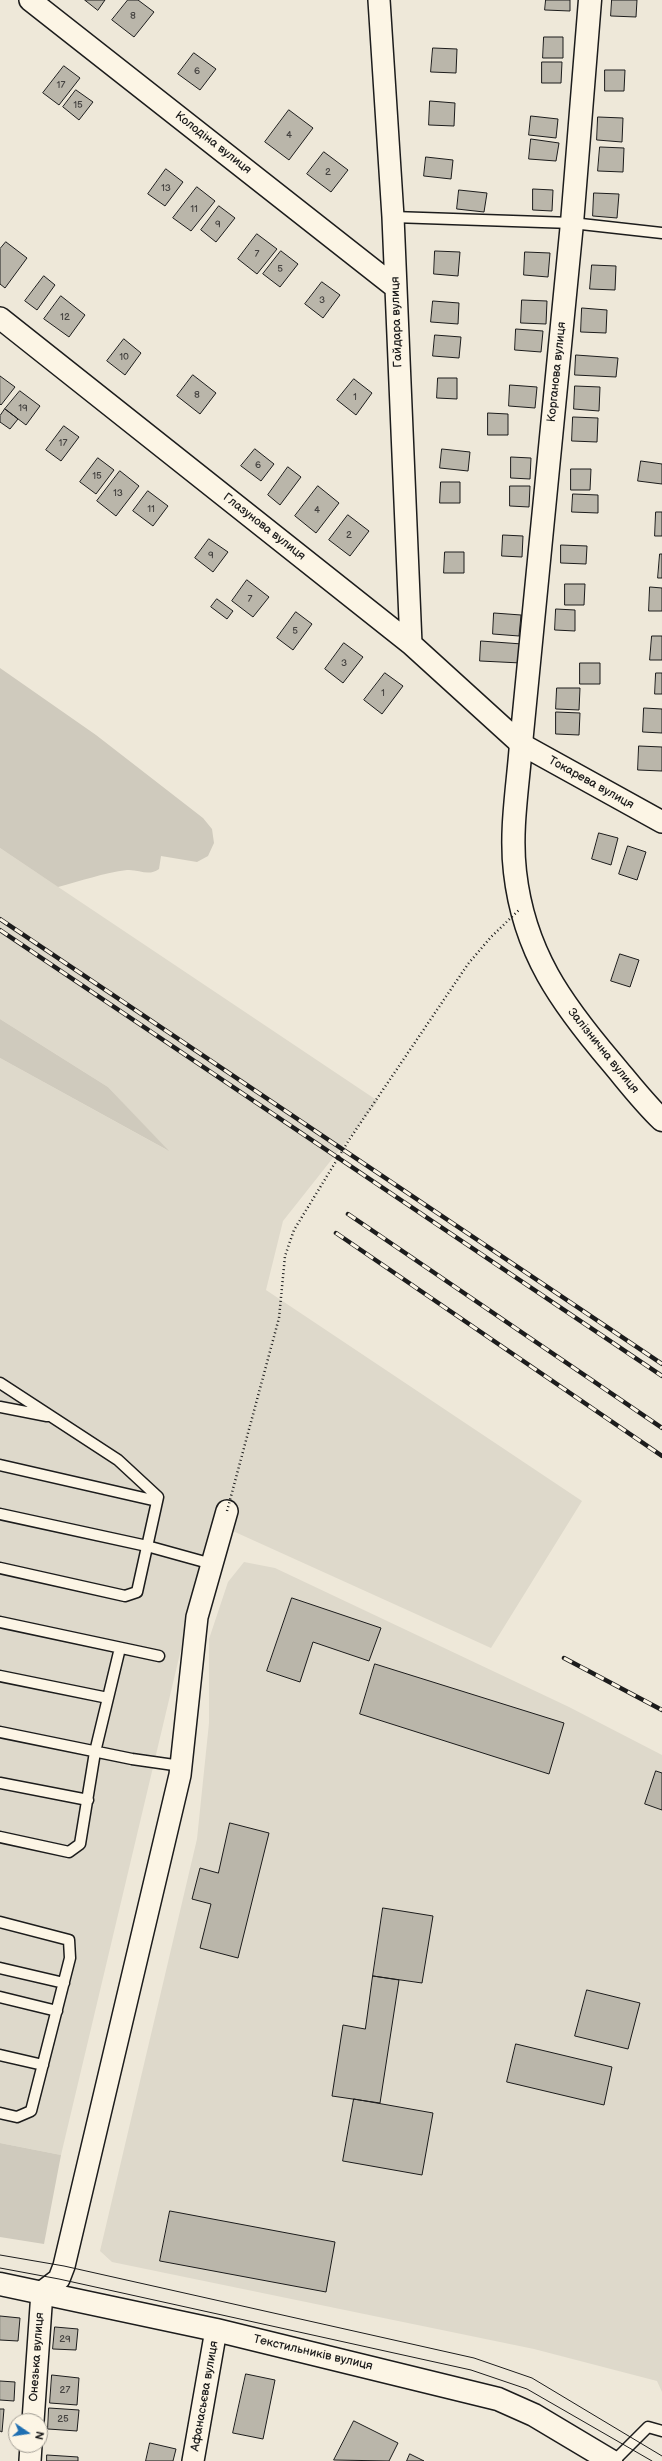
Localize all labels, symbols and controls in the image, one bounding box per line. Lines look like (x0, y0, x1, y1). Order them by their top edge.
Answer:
house number: 8 (130, 10, 136, 22)
house number: 6 (194, 65, 200, 77)
house number: 17 (57, 79, 65, 91)
house number: 15 (73, 99, 83, 111)
street label: Колодіна вулиця (172, 109, 254, 177)
house number: 4 (286, 129, 292, 141)
house number: 2 (325, 166, 331, 178)
house number: 13 (161, 182, 171, 194)
house number: 11 (190, 203, 198, 215)
house number: 9 (215, 218, 221, 230)
house number: 7 (255, 248, 259, 260)
house number: 5 (277, 263, 283, 275)
street label: Гайдара вулиця (388, 276, 406, 368)
house number: 3 (319, 294, 325, 306)
house number: 12 (60, 311, 70, 323)
street label: Корганова вулиця (545, 321, 569, 423)
house number: 10 (119, 351, 129, 363)
house number: 8 (194, 389, 200, 401)
house number: 1 (353, 391, 357, 403)
house number: 19 (18, 402, 28, 414)
house number: 17 (59, 437, 67, 449)
house number: 6 (255, 459, 261, 471)
house number: 15 (92, 470, 102, 482)
house number: 13 (113, 487, 123, 499)
street label: Глазунова вулиця (220, 490, 308, 564)
house number: 11 (147, 503, 155, 515)
house number: 4 (314, 504, 320, 516)
house number: 2 (346, 529, 352, 541)
house number: 9 (208, 549, 214, 561)
house number: 7 (248, 593, 252, 605)
house number: 5 (292, 625, 298, 637)
house number: 3 (341, 657, 347, 669)
house number: 1 (381, 687, 385, 699)
street label: Токарева вулиця (546, 754, 636, 812)
street label: Залізнична вулиця (564, 1005, 642, 1097)
street label: Онезька вулиця (27, 2312, 47, 2402)
street label: Текстильників вулиця (252, 2332, 374, 2374)
house number: 29 (59, 2333, 71, 2345)
street label: Афанасьєва вулиця (188, 2340, 222, 2452)
house number: 27 (60, 2384, 70, 2396)
north arrow (8, 2413, 48, 2453)
house number: 25 (57, 2413, 69, 2425)
text: N (32, 2430, 46, 2441)

